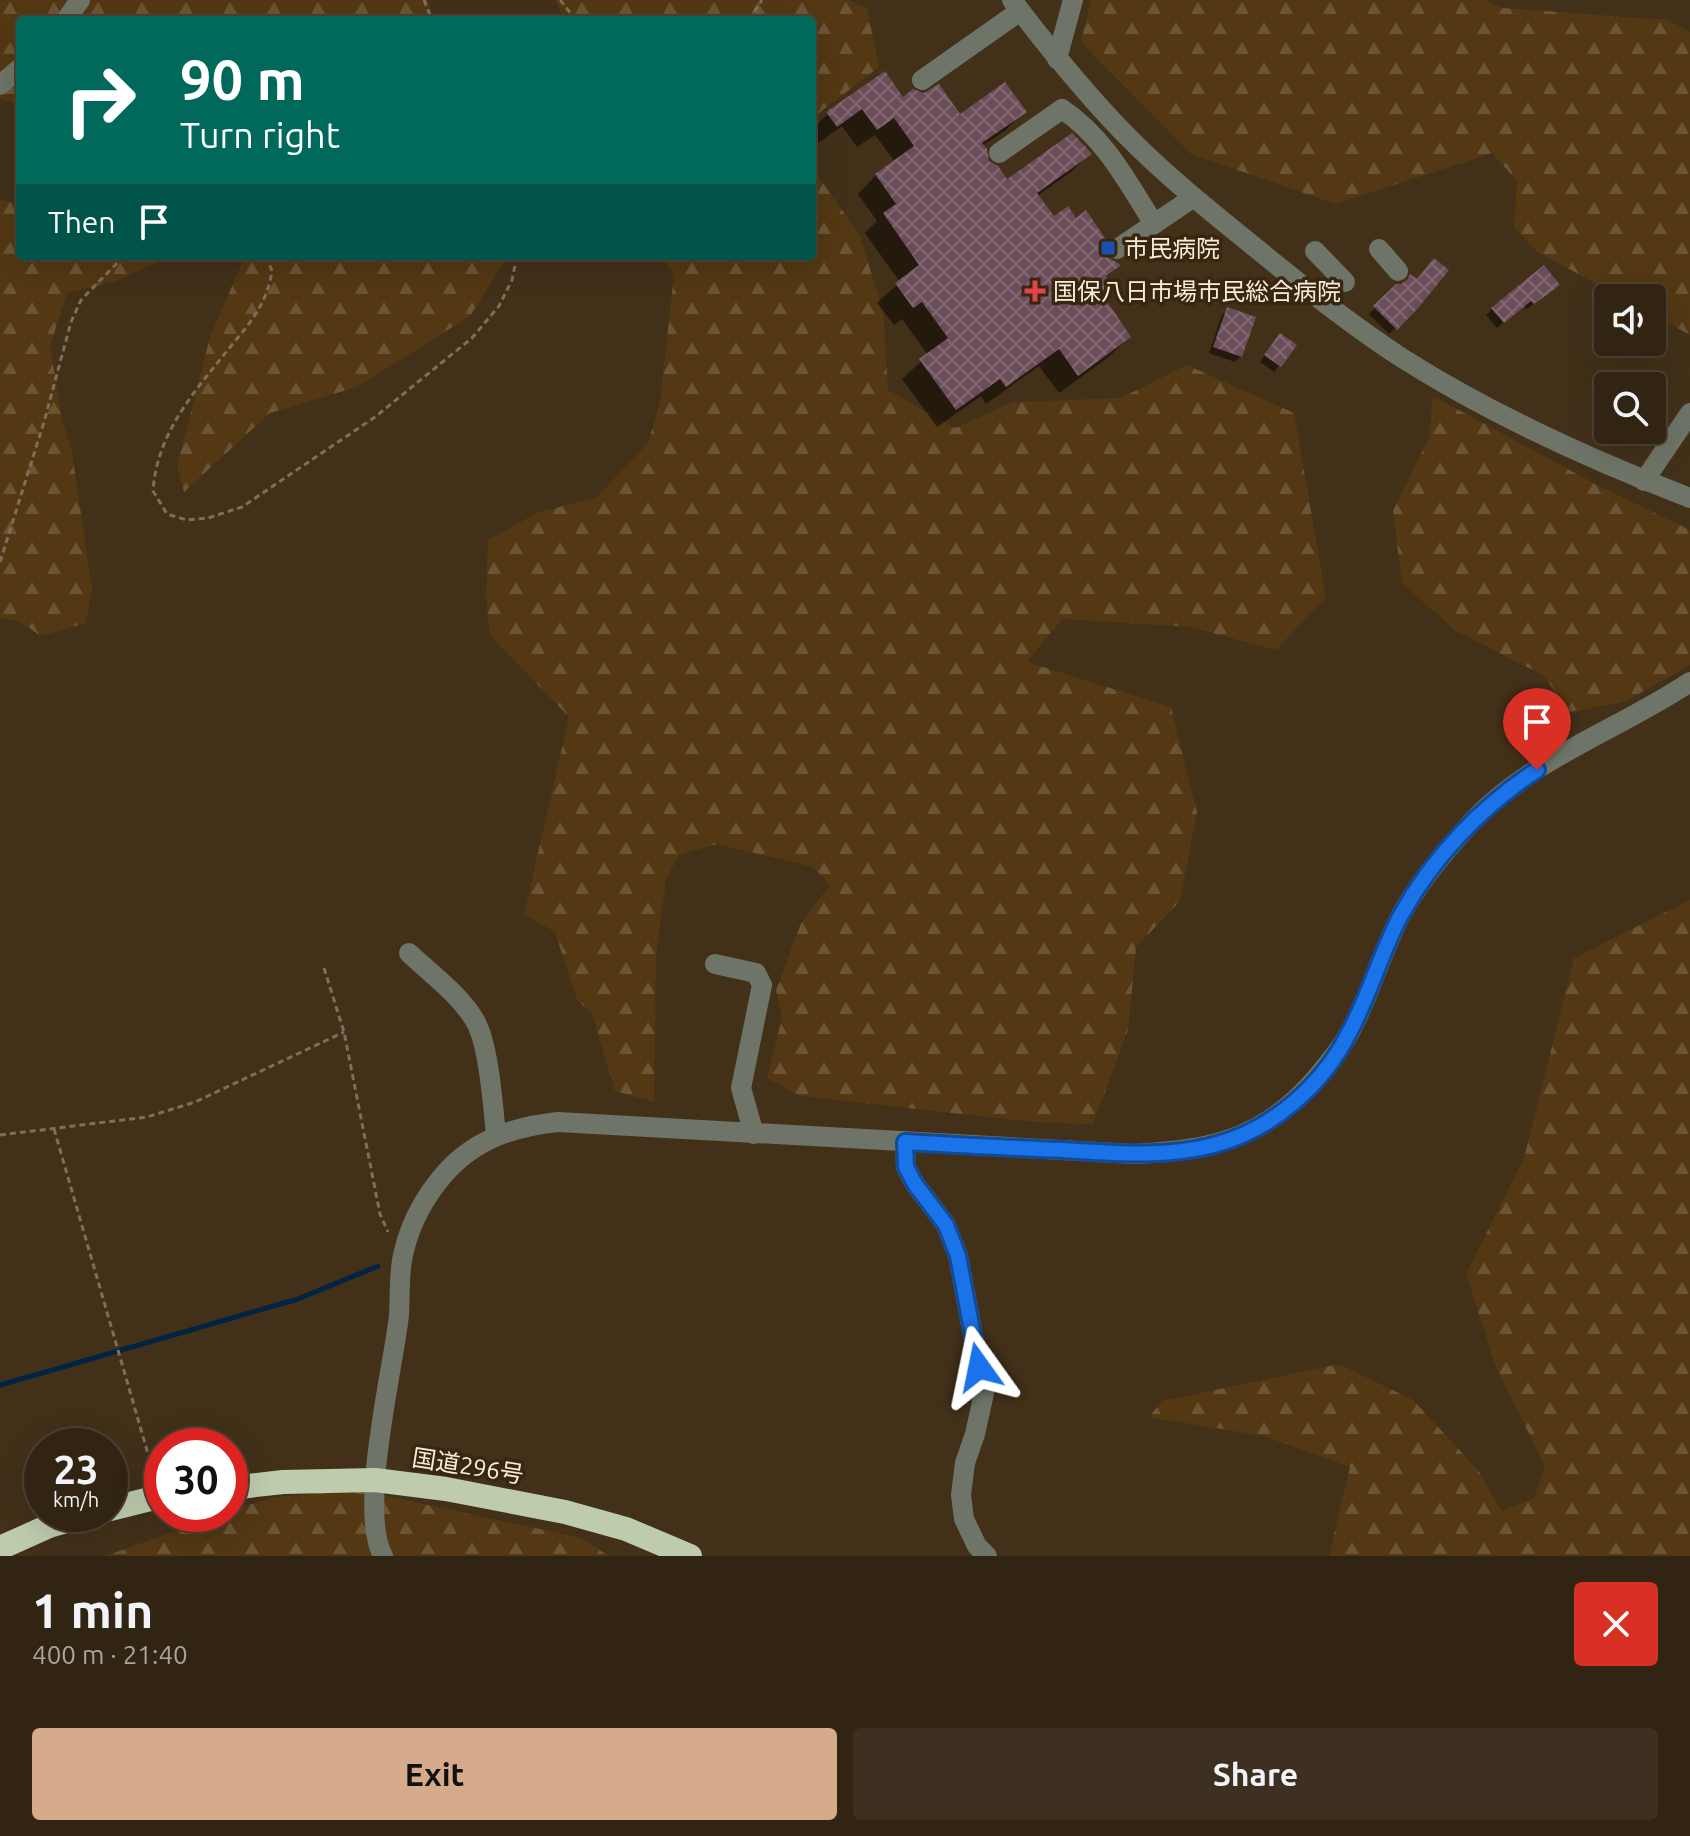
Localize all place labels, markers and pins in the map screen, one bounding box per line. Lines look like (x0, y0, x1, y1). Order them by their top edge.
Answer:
place label: 市民病院 (1124, 235, 1220, 262)
marker: 市民病院 (1099, 239, 1117, 257)
place label: 国保八日市場市民総合病院 (1053, 278, 1341, 305)
marker: 国保八日市場市民総合病院 (1024, 280, 1046, 302)
pin (1503, 688, 1571, 770)

